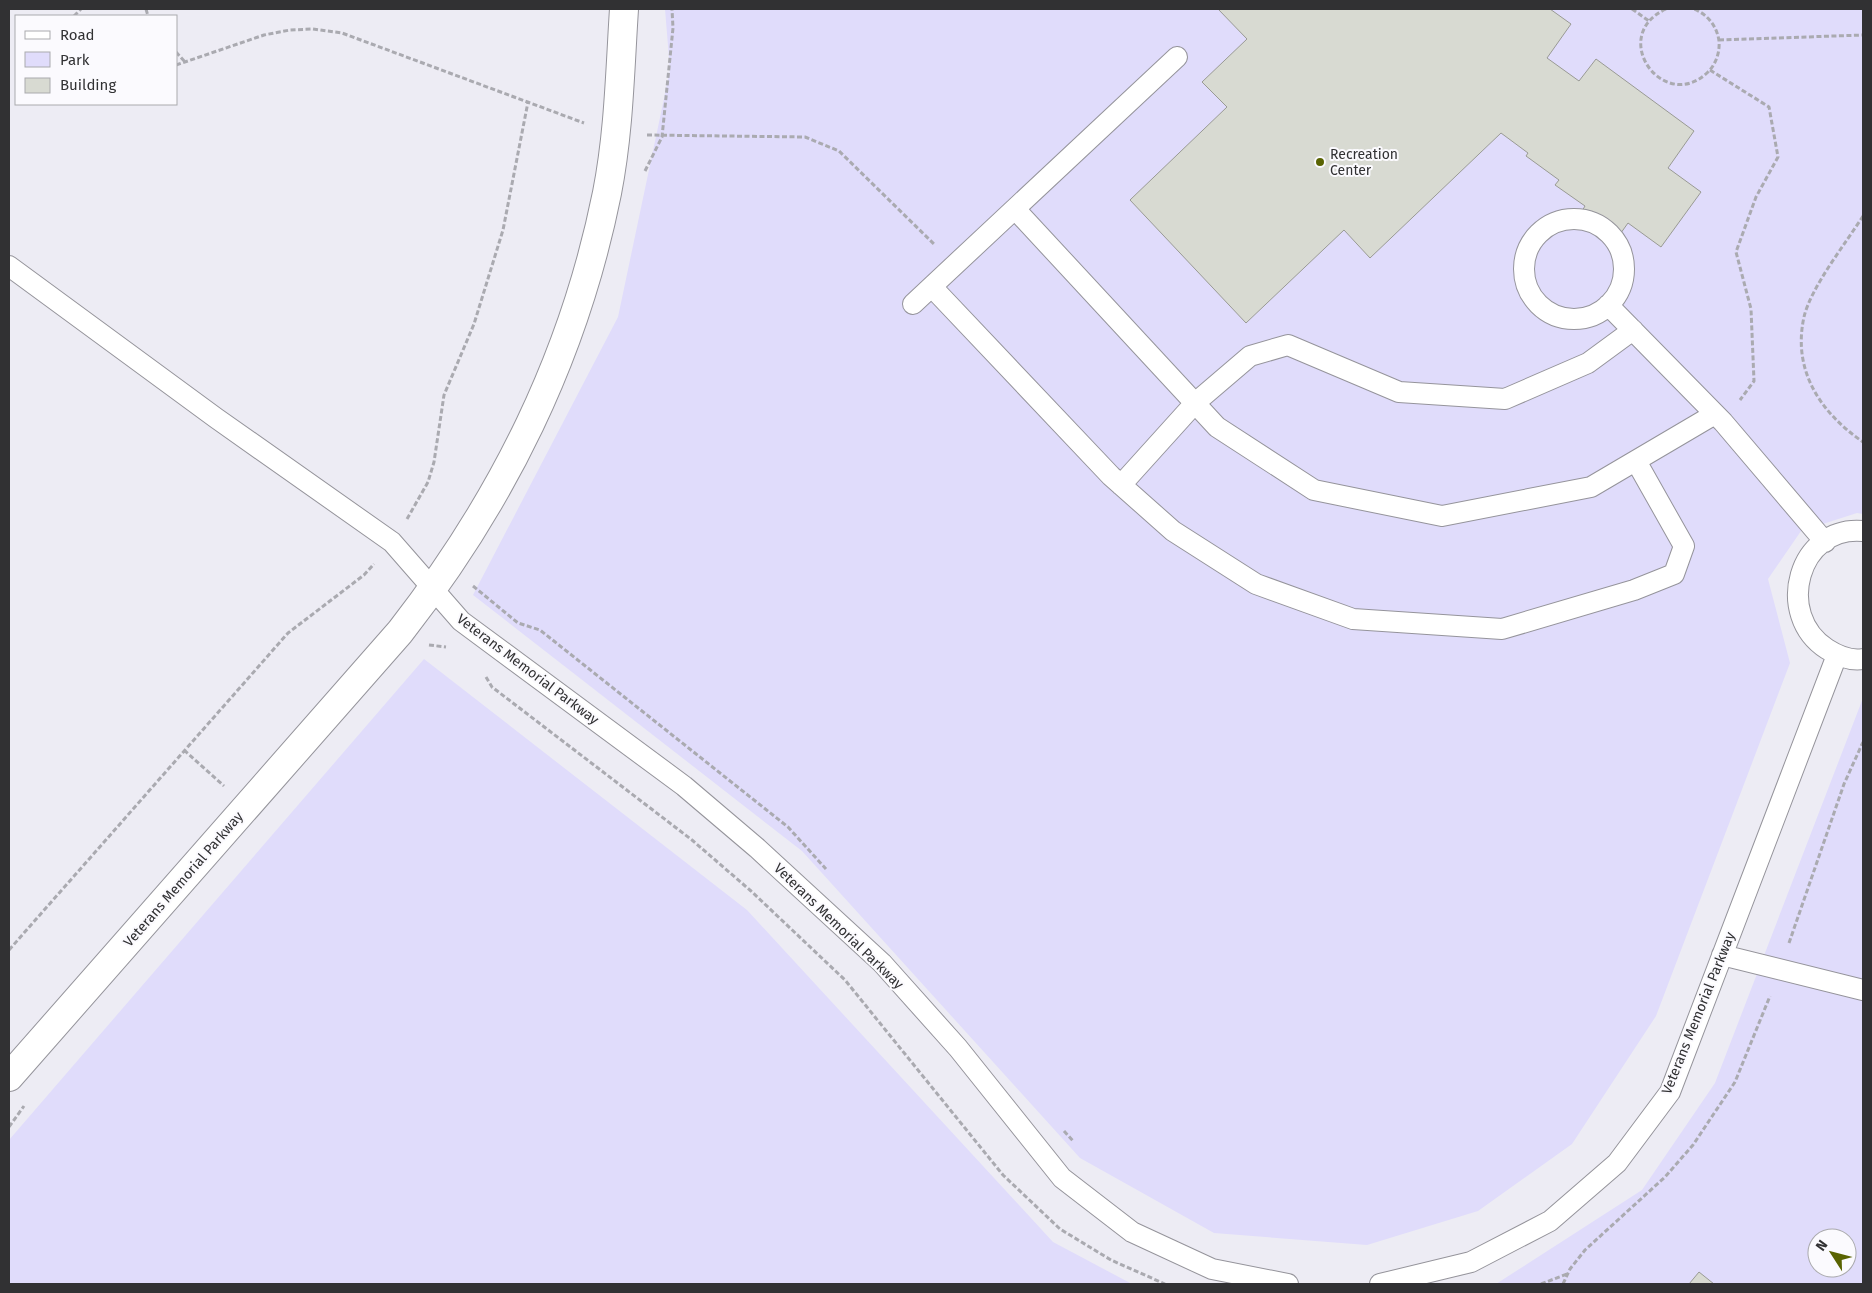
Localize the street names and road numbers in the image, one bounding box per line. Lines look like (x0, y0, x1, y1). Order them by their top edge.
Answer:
street label: Veterans Memorial Parkway (453, 610, 602, 728)
street label: Veterans Memorial Parkway (120, 808, 247, 950)
street label: Veterans Memorial Parkway (770, 860, 907, 993)
street label: Veterans Memorial Parkway (1658, 929, 1739, 1097)

